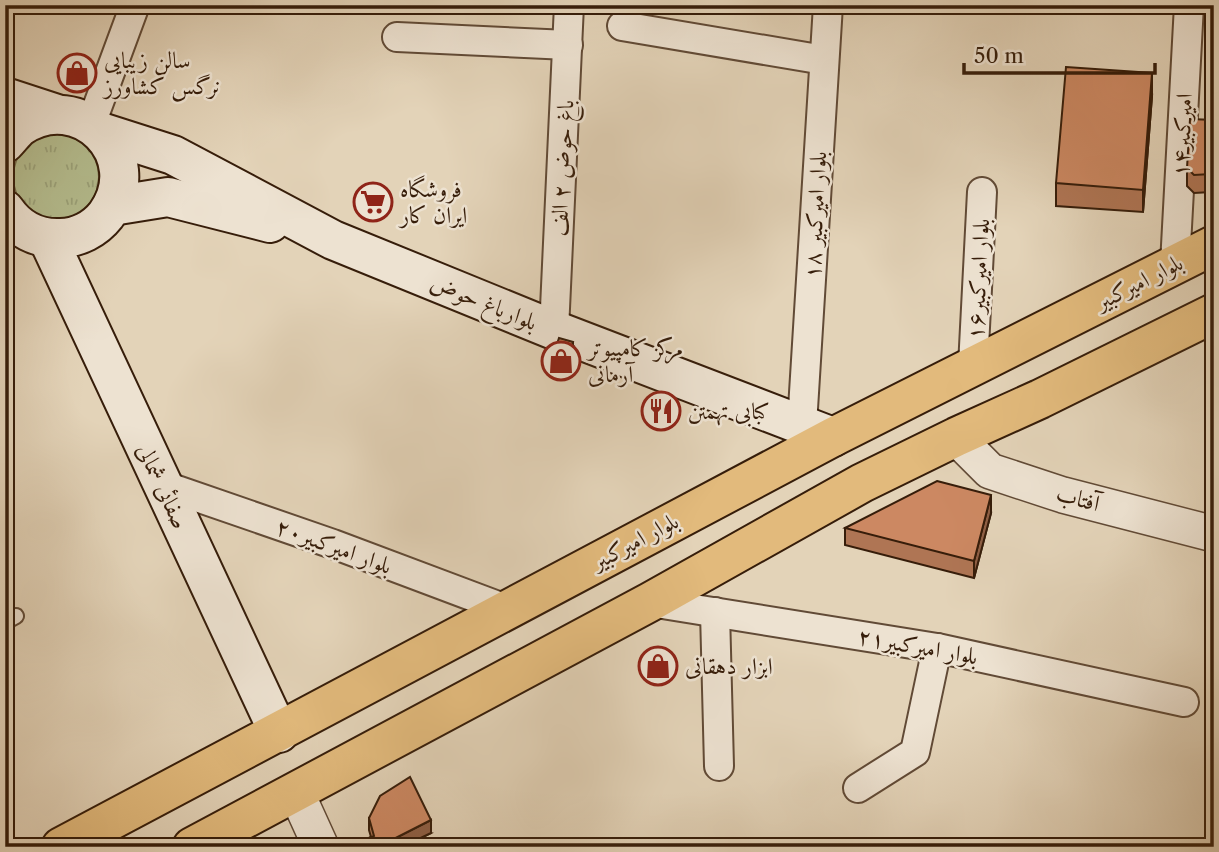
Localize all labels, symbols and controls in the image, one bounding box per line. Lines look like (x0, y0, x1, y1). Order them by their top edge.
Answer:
scale bar (964, 32, 1154, 76)
text: 50 m (974, 43, 1024, 68)
place label: سالن زیبایی نرگس کشاورز (102, 46, 220, 102)
shop icon: سالن زیبایی نرگس کشاورز (56, 52, 98, 94)
street label: امیرکبیر۱۴ (1166, 93, 1198, 177)
street label: باغ حوض ۲ الف (544, 99, 586, 237)
street label: ۱۸ بلوار امیرکبیر (798, 151, 833, 279)
place label: فروشگاه ایران کار (398, 175, 467, 229)
supermarket icon: فروشگاه ایران کار (352, 181, 394, 223)
street label: بلوار امیرکبیر۱۶ (961, 218, 996, 340)
street label: بلوار امیرکبیر (1089, 248, 1188, 318)
street label: بلوارباغ حوض (424, 268, 541, 342)
place label: مرکز کامپیوتر آرمانی (586, 334, 683, 388)
shop icon: مرکز کامپیوتر آرمانی (540, 340, 582, 382)
restaurant icon: کبابی تهمتن (640, 390, 682, 432)
place label: کبابی تهمتن (688, 397, 770, 427)
street label: صفائی شمالی (131, 439, 195, 533)
street label: آفتاب (1053, 478, 1106, 518)
street label: بلوار امیرکبیر (585, 506, 684, 577)
street label: بلوار امیرکبیر۲۰ (272, 512, 396, 581)
street label: بلوار امیرکبیر۲۱ (856, 622, 980, 671)
shop icon: ابزار دهقانی (637, 645, 679, 687)
place label: ابزار دهقانی (685, 652, 773, 680)

